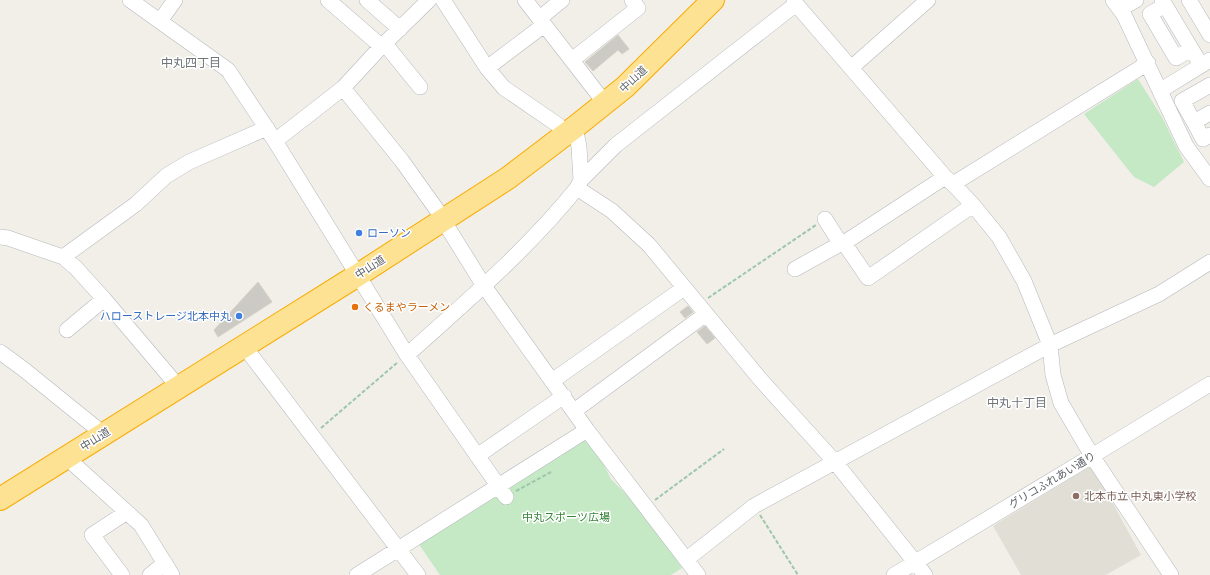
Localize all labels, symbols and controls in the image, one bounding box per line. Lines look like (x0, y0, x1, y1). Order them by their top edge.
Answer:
district label: 中丸四丁目 (161, 55, 221, 71)
street label: 中山道 (616, 63, 650, 95)
place label: ローソン (367, 226, 411, 240)
marker: ローソン (354, 228, 364, 238)
street label: 中山道 (352, 252, 388, 282)
place label: くるまやラーメン (363, 300, 450, 314)
marker: くるまやラーメン (350, 302, 360, 312)
place label: ハローストレージ北本中丸 (100, 309, 231, 323)
marker: ハローストレージ北本中丸 (234, 311, 244, 321)
district label: 中丸十丁目 (987, 395, 1047, 411)
street label: 中山道 (77, 424, 113, 454)
street label: グリコふれあい通り (1006, 449, 1098, 511)
place label: 北本市立 中丸東小学校 (1084, 489, 1197, 503)
marker: 北本市立 中丸東小学校 (1071, 491, 1081, 501)
park label: 中丸スポーツ広場 (522, 510, 610, 524)

